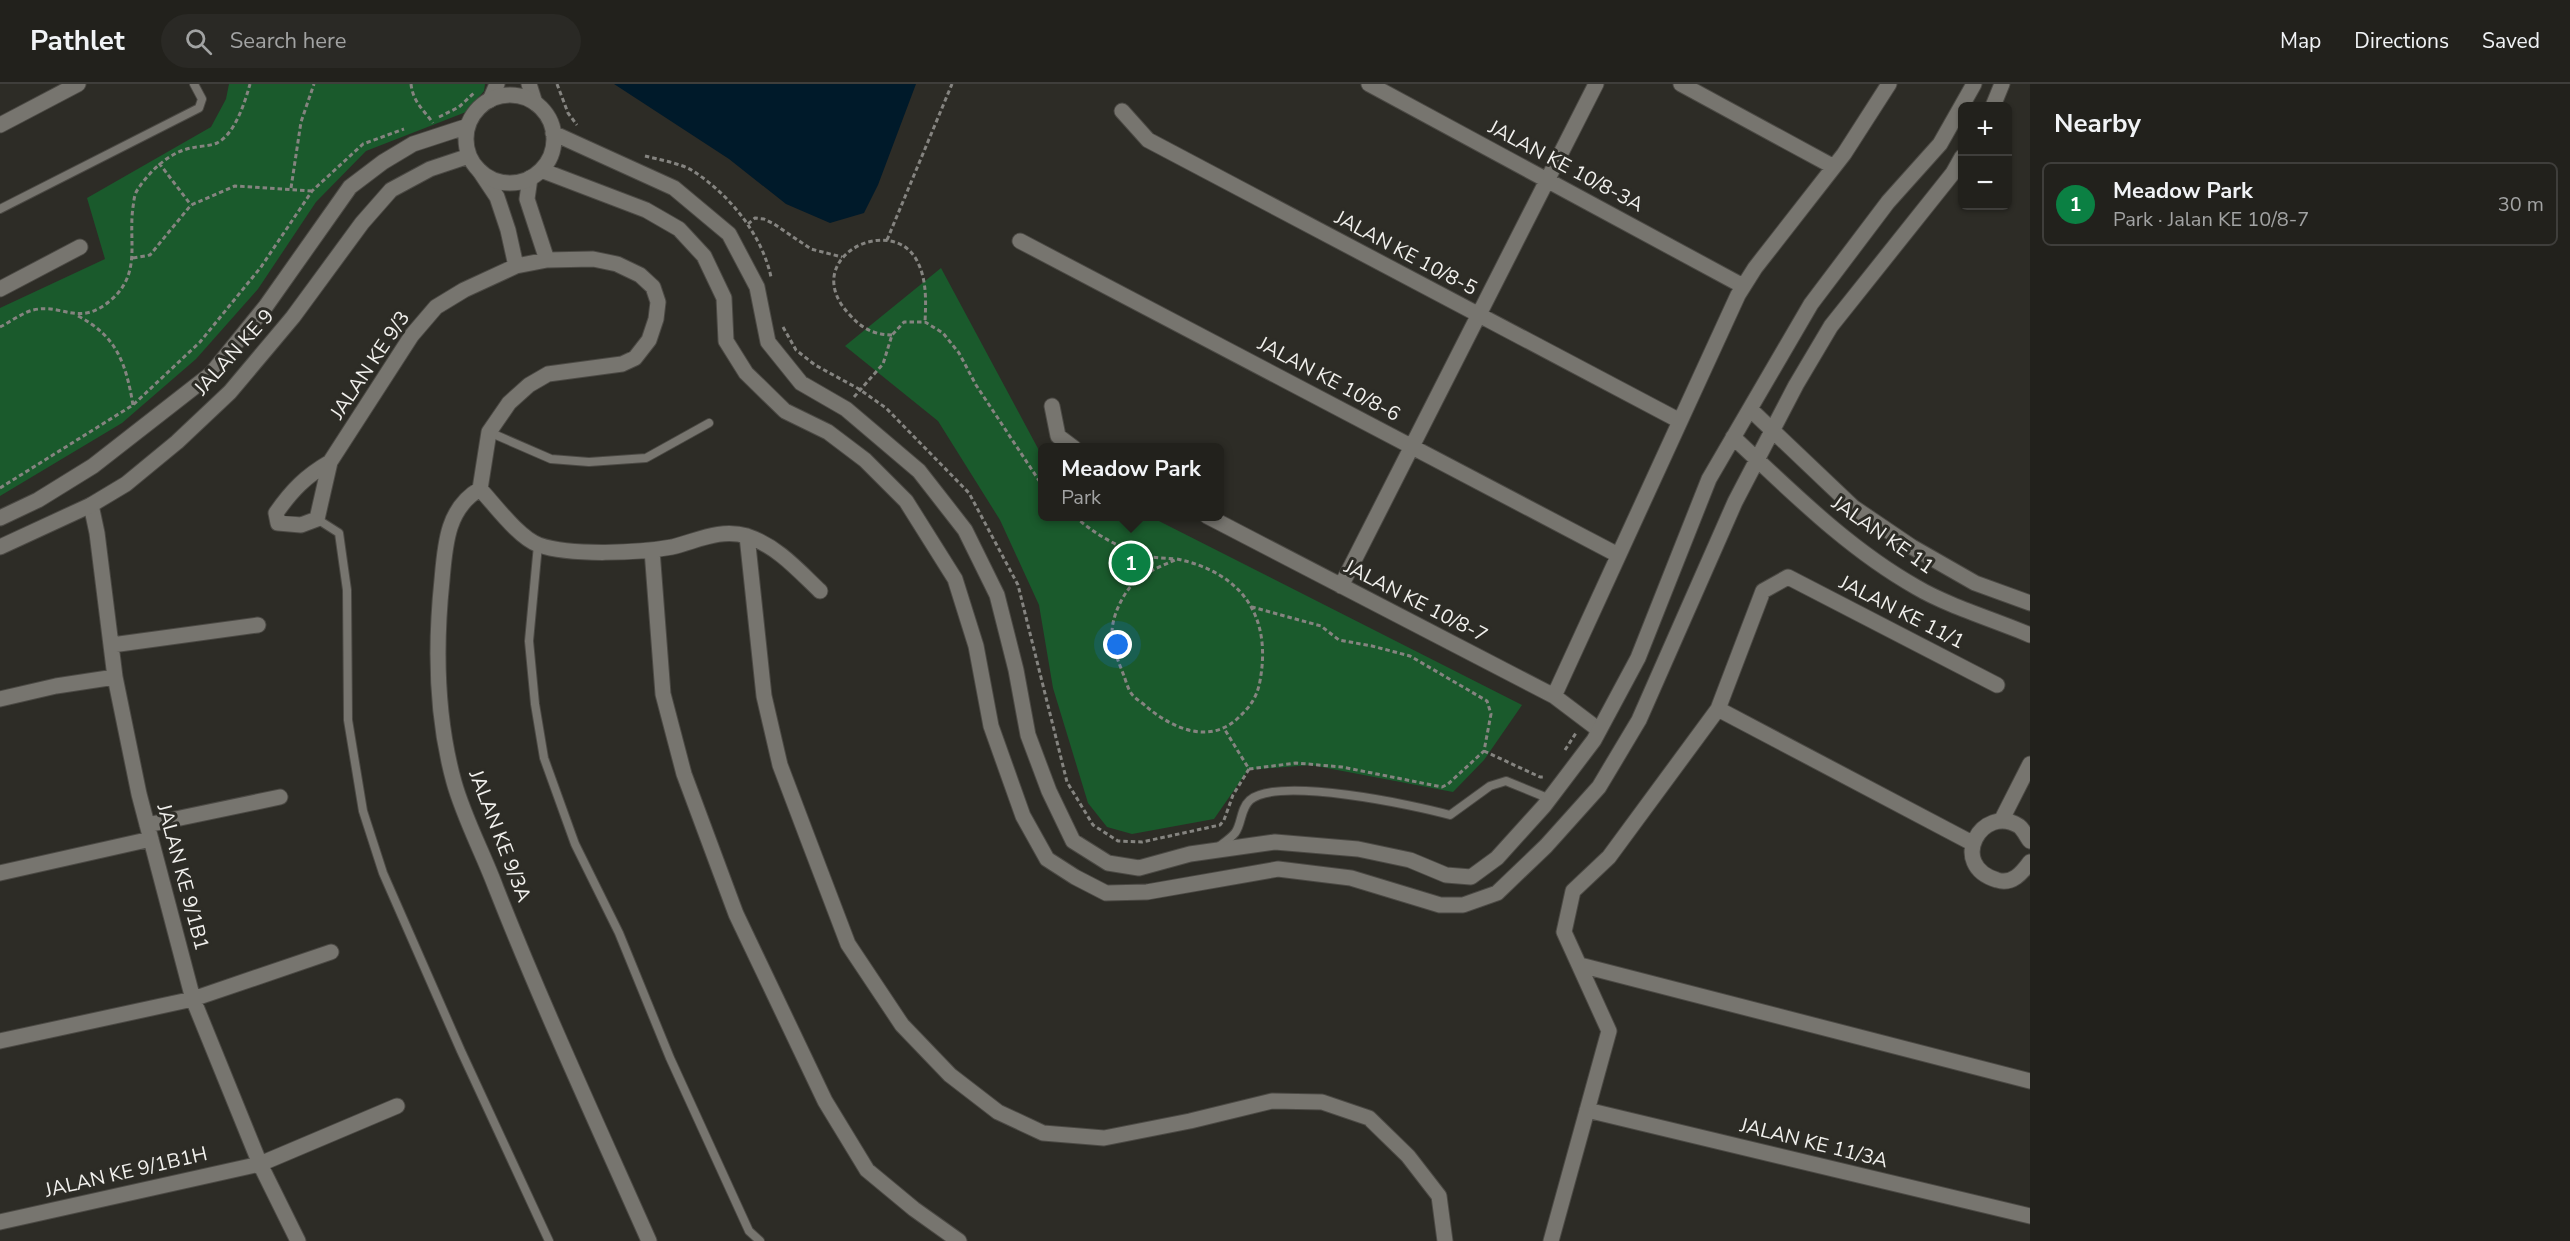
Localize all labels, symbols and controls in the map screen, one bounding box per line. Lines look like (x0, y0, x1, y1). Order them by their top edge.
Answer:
search box (161, 14, 581, 68)
text: Pathlet (30, 22, 125, 60)
icon: search (182, 25, 215, 58)
text: Search here (230, 26, 346, 56)
text: Map (2280, 27, 2321, 55)
text: Directions (2354, 27, 2449, 55)
text: Saved (2482, 27, 2540, 55)
map controls (1958, 102, 2012, 210)
button: + (1958, 102, 2012, 156)
text: Nearby (2054, 106, 2141, 141)
street label: JALAN KE 10/8-3A (1483, 113, 1649, 219)
button: − (1958, 156, 2012, 210)
text: Meadow Park (2113, 176, 2253, 206)
text: 1 (2070, 191, 2082, 218)
text: 30 m (2498, 191, 2544, 218)
street label: JALAN KE 10/8-5 (1329, 204, 1482, 302)
text: Park · Jalan KE 10/8-7 (2113, 206, 2309, 233)
street label: JALAN KE 9 (187, 303, 280, 402)
street label: JALAN KE 9/3 (323, 306, 416, 425)
street label: JALAN KE 10/8-6 (1252, 330, 1405, 428)
popup (1038, 443, 1224, 521)
text: Meadow Park (1061, 454, 1201, 484)
text: Park (1061, 484, 1101, 511)
street label: JALAN KE 11 (1826, 489, 1940, 580)
pin: 1 (1112, 540, 1150, 586)
street label: JALAN KE 10/8-7 (1339, 553, 1492, 649)
street label: JALAN KE 11/1 (1834, 568, 1969, 655)
your location (1103, 630, 1132, 659)
street label: JALAN KE 9/3A (462, 765, 538, 906)
street label: JALAN KE 9/1B1 (150, 800, 216, 953)
street label: JALAN KE 11/3A (1736, 1111, 1891, 1175)
street label: JALAN KE 9/1B1H (41, 1140, 210, 1204)

